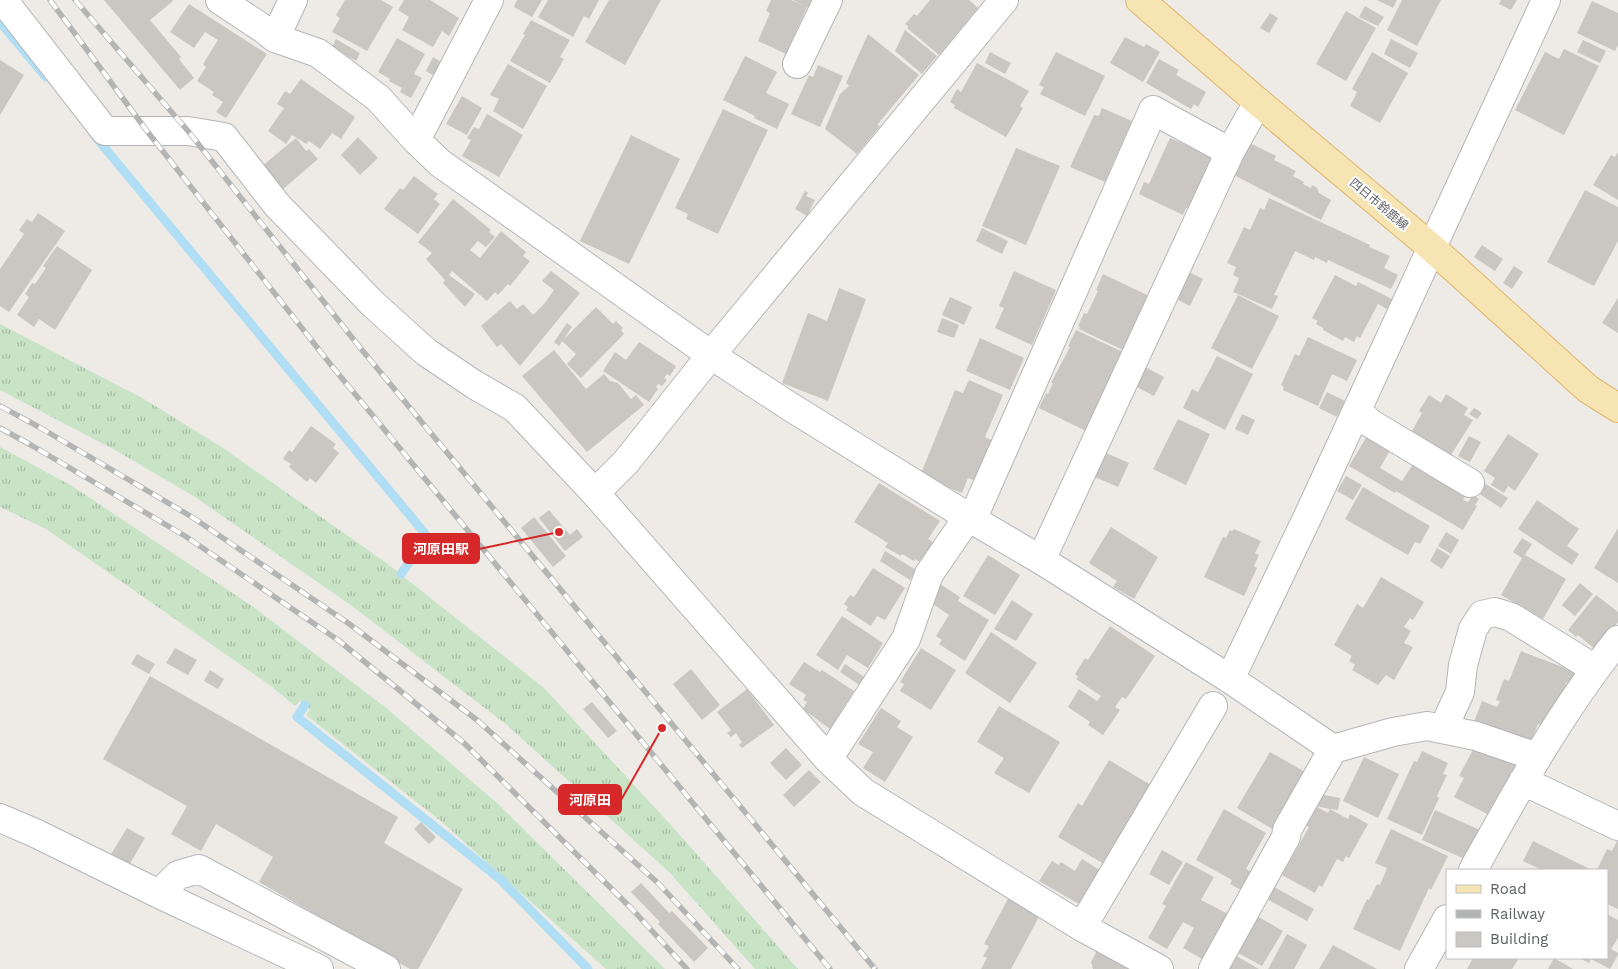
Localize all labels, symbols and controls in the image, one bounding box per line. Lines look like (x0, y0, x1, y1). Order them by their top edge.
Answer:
street label: 四日市鈴鹿線 (1347, 175, 1411, 233)
callout: 河原田駅 (403, 534, 479, 563)
text: 河原田駅 (413, 541, 469, 557)
callout: 河原田 (559, 785, 621, 814)
text: 河原田 (569, 792, 611, 808)
legend (1446, 869, 1608, 959)
text: Road (1490, 880, 1527, 898)
text: Railway (1490, 905, 1545, 923)
text: Building (1490, 930, 1548, 948)

